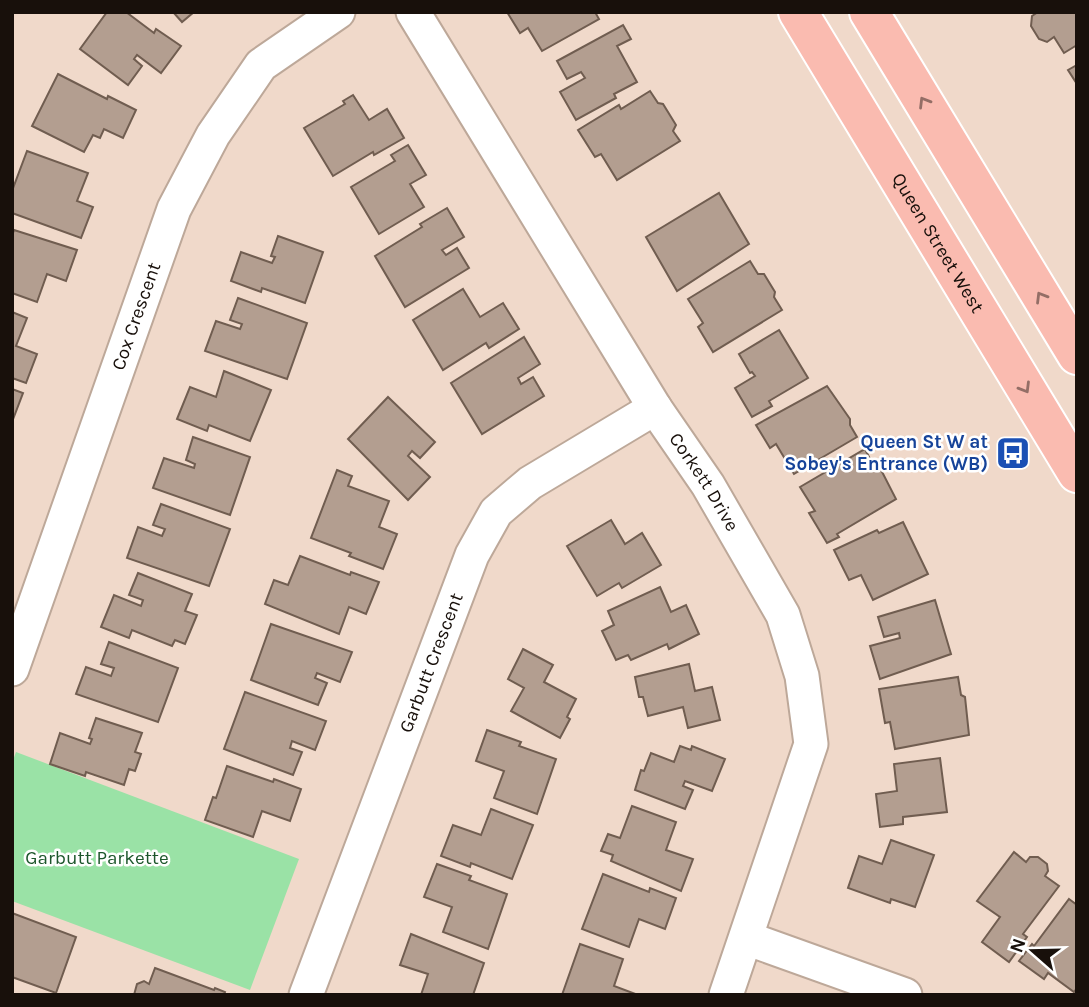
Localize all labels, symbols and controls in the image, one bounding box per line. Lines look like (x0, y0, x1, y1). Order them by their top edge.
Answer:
one-way arrow (919, 96, 932, 109)
street label: Queen Street West (887, 169, 988, 317)
street label: Cox Crescent (107, 259, 165, 373)
one-way arrow (1037, 291, 1050, 304)
one-way arrow (1017, 381, 1030, 394)
street label: Corkett Drive (664, 429, 743, 535)
place label: Queen St W at Sobey's Entrance (WB) (784, 431, 988, 475)
bus stop icon: Queen St W at Sobey's Entrance (WB) (994, 434, 1032, 472)
street label: Garbutt Crescent (395, 590, 468, 736)
park label: Garbutt Parkette (25, 847, 169, 869)
north arrow (998, 916, 1068, 986)
text: N (1005, 935, 1031, 956)

